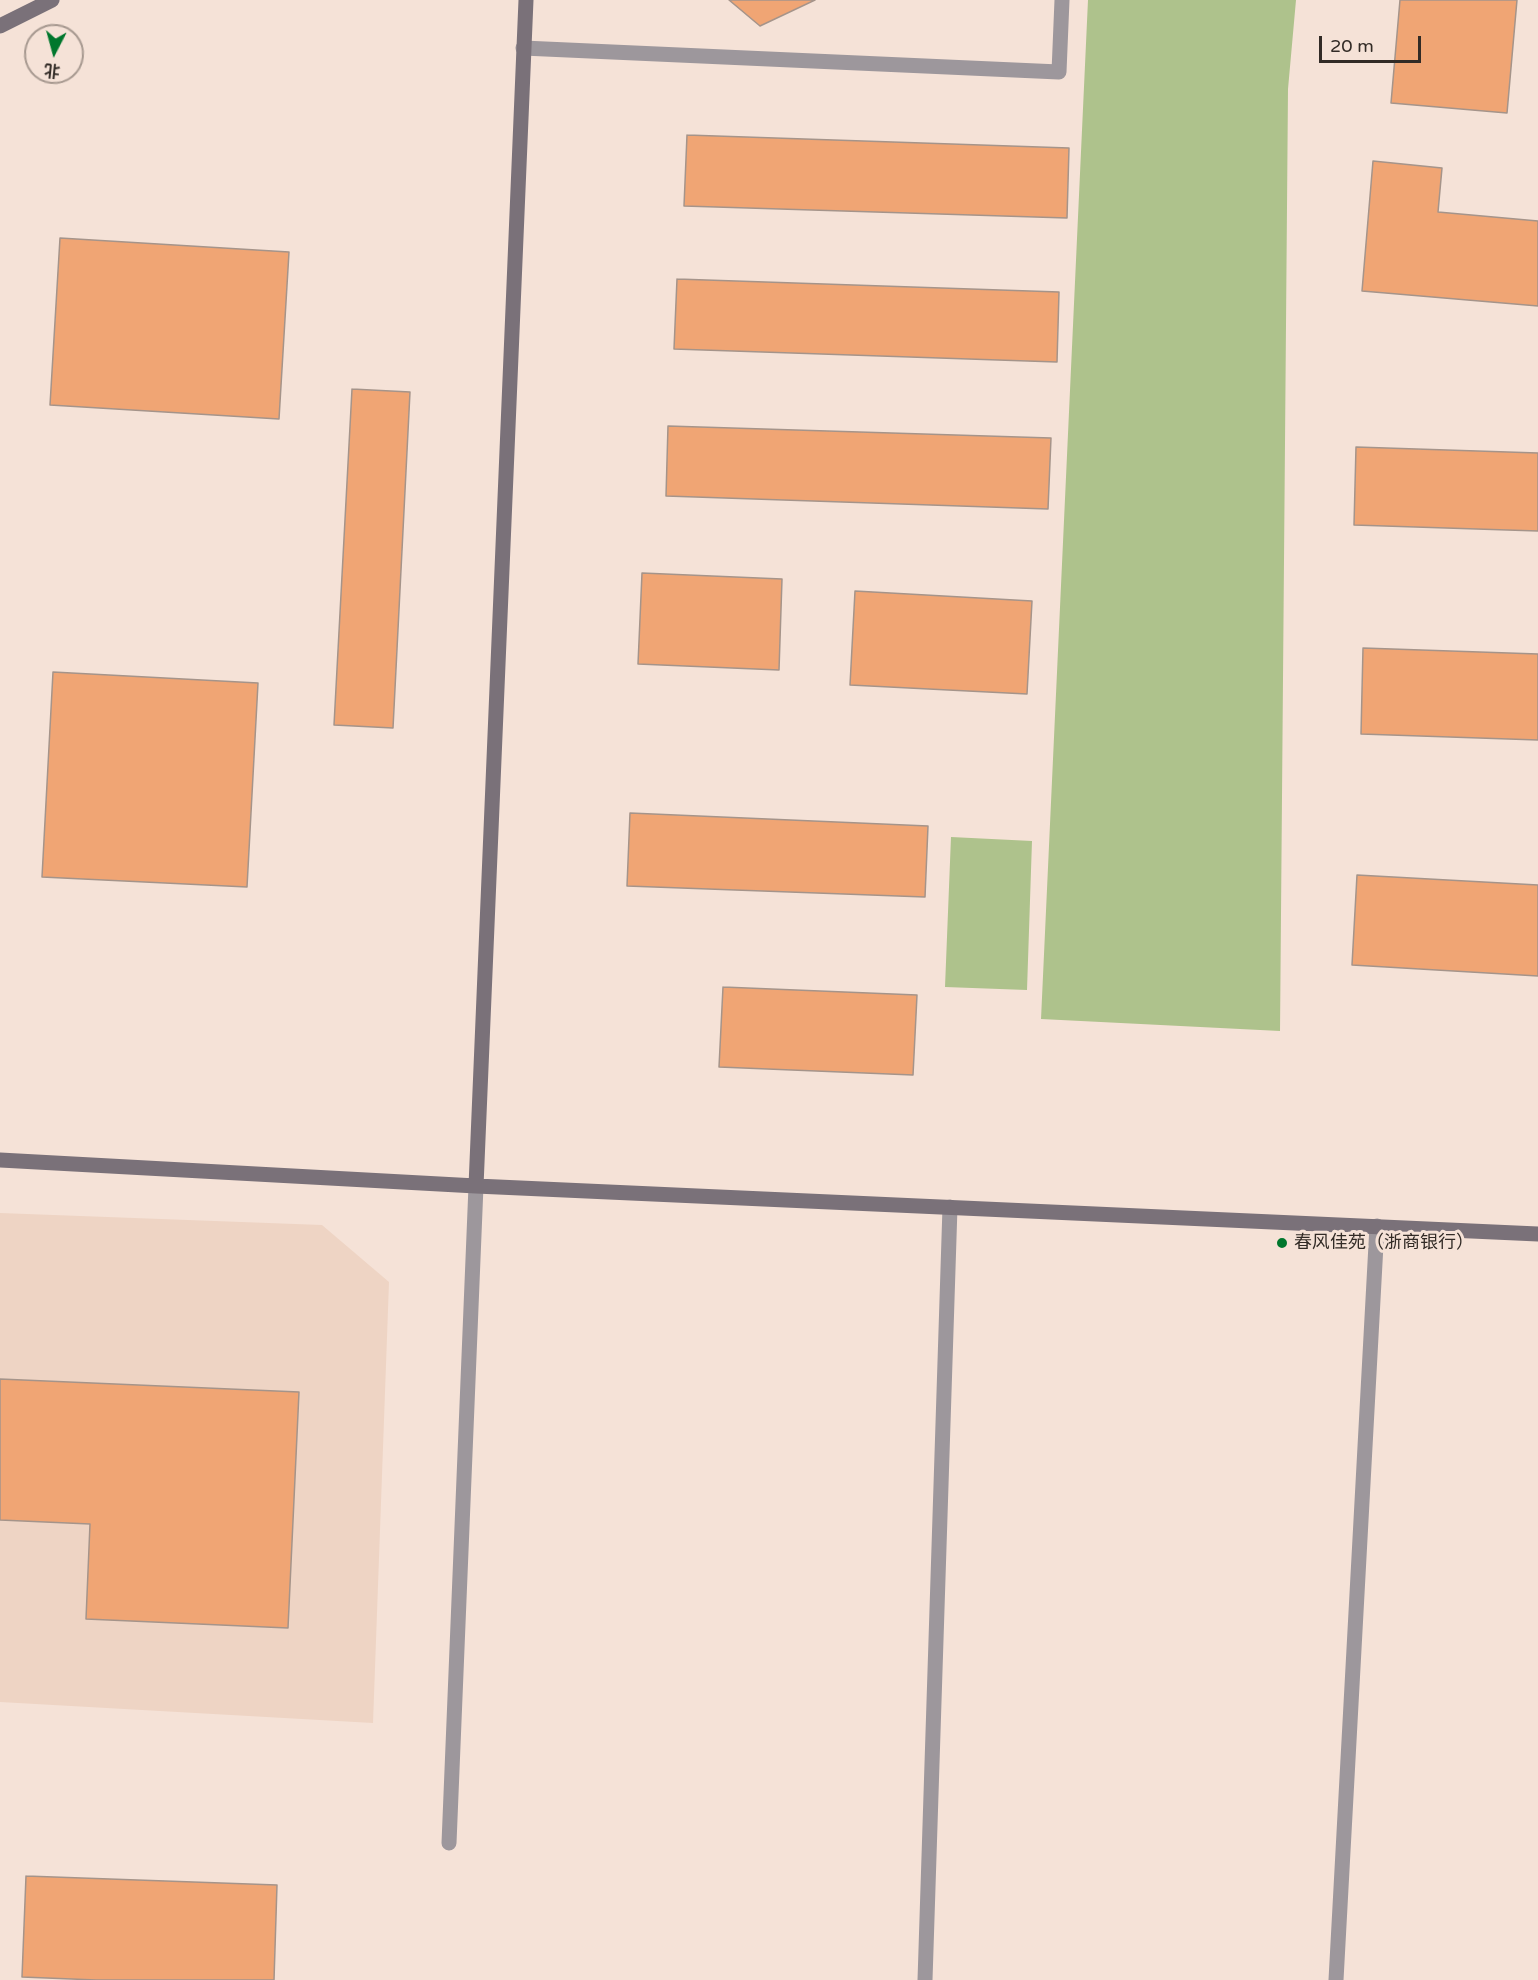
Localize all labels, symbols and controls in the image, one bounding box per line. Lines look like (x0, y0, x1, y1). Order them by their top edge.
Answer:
north arrow (24, 24, 84, 84)
scale bar (1322, 24, 1424, 62)
text: 20 m (1330, 35, 1374, 57)
text: 北 (43, 59, 61, 81)
place label: 春风佳苑（浙商银行） (1294, 1232, 1474, 1254)
marker: 春风佳苑（浙商银行） (1275, 1236, 1289, 1250)

